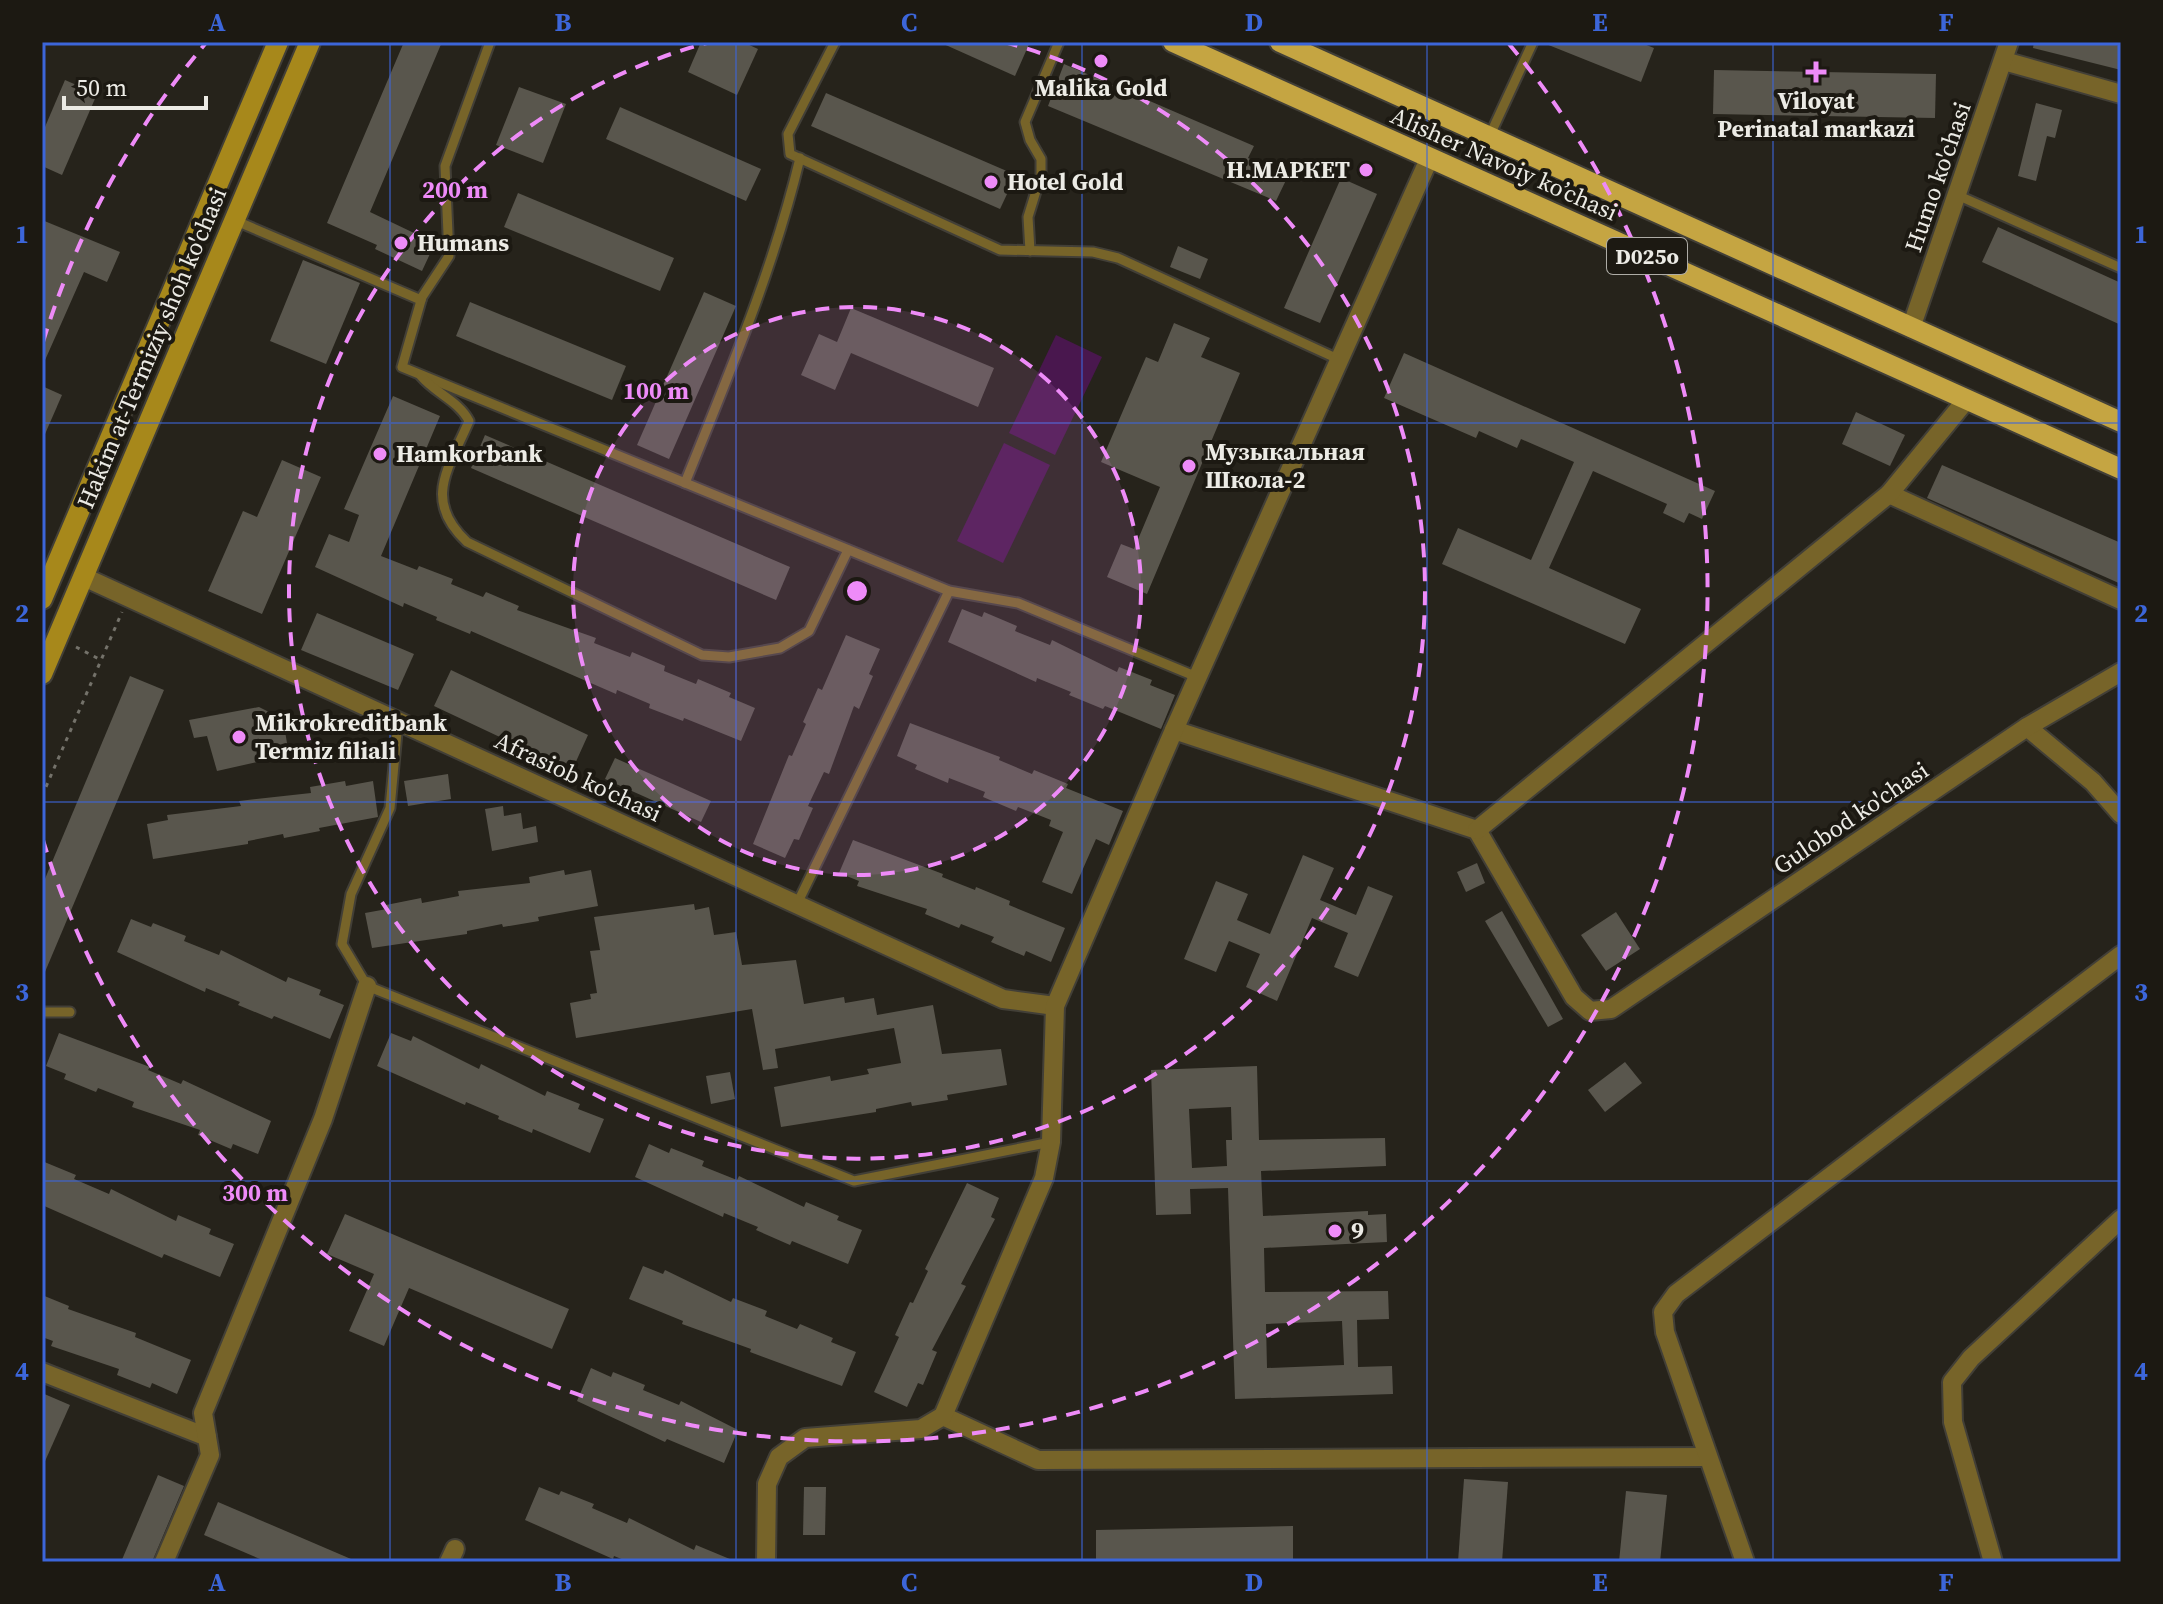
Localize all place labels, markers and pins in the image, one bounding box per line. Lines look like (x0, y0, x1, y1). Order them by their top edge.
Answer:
marker: Malika Gold (1092, 52, 1110, 70)
marker: Viloyat Perinatal markazi (1805, 61, 1827, 83)
place label: Malika Gold (1035, 71, 1167, 104)
place label: Viloyat Perinatal markazi (1717, 84, 1915, 145)
place label: Н.МАРКЕТ (1226, 153, 1350, 186)
marker: Н.МАРКЕТ (1357, 161, 1375, 179)
place label: Hotel Gold (1007, 165, 1123, 198)
marker: Hotel Gold (982, 173, 1000, 191)
place label: Humans (417, 226, 509, 259)
marker: Humans (392, 234, 410, 252)
place label: Музыкальная Школа-2 (1205, 435, 1365, 496)
place label: Hamkorbank (396, 437, 543, 470)
marker: Hamkorbank (371, 445, 389, 463)
marker: Музыкальная Школа-2 (1180, 457, 1198, 475)
centre of rings (843, 577, 871, 605)
place label: Mikrokreditbank Termiz filiali (255, 706, 448, 767)
marker: Mikrokreditbank Termiz filiali (230, 728, 248, 746)
place label: 9 (1351, 1214, 1364, 1247)
marker: 9 (1326, 1222, 1344, 1240)

